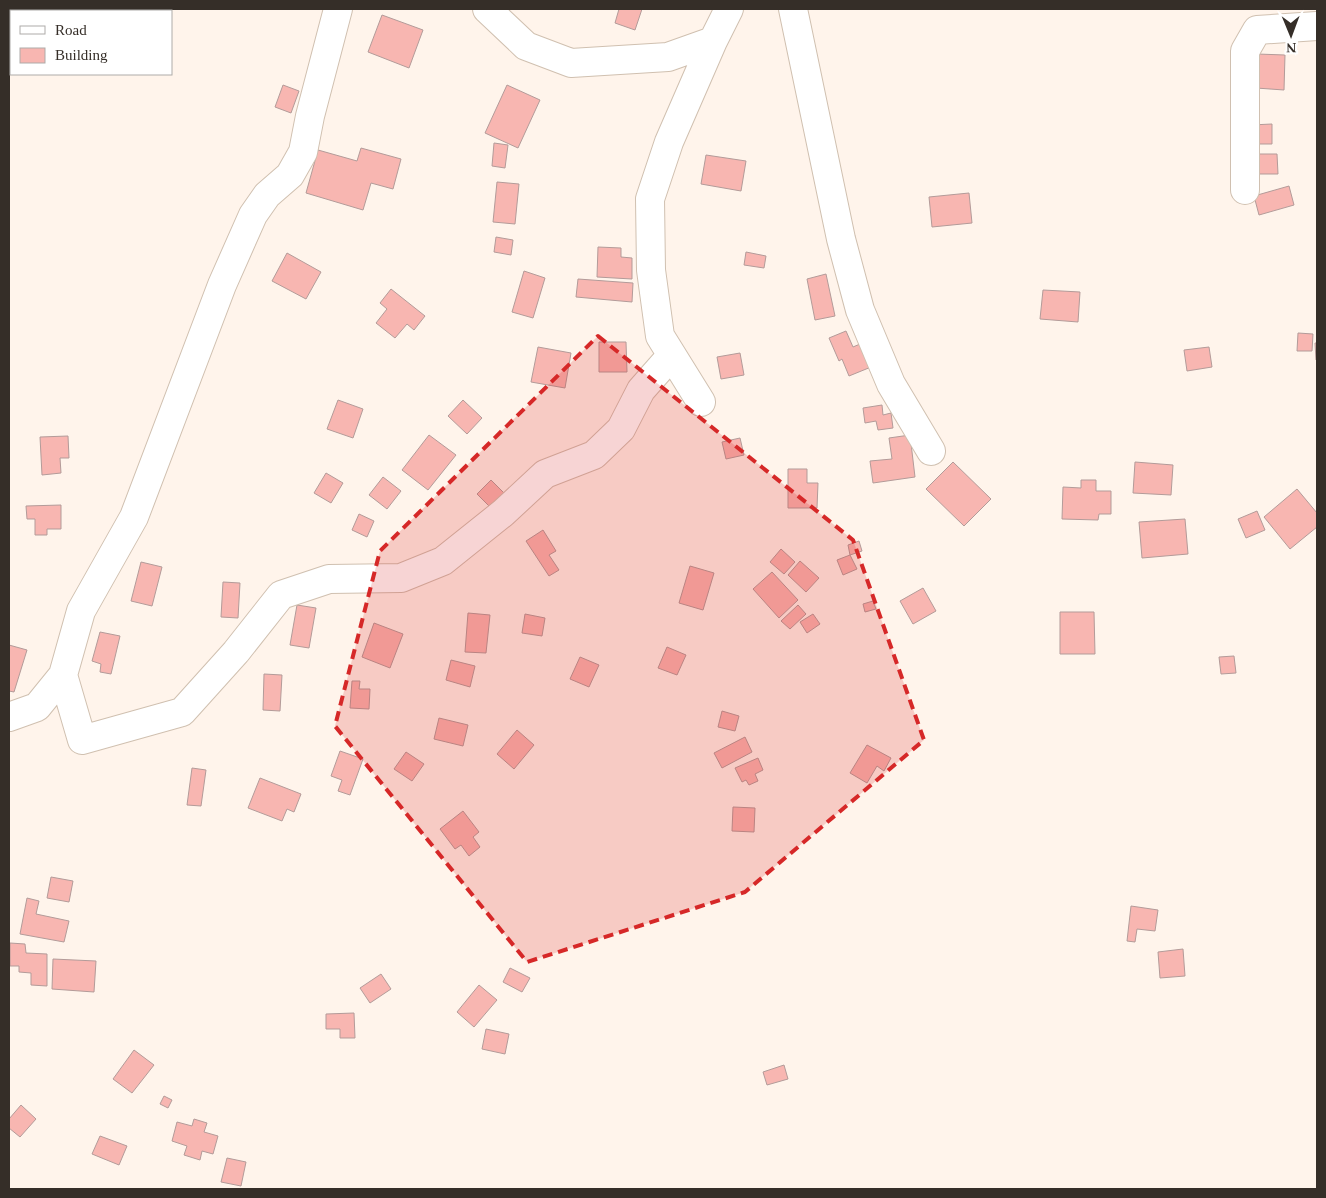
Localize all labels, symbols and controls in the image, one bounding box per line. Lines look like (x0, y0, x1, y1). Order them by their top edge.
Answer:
legend (10, 10, 172, 75)
north arrow (1266, 10, 1316, 60)
text: Road (55, 22, 87, 38)
text: N (1286, 40, 1296, 55)
text: Building (55, 47, 108, 63)

